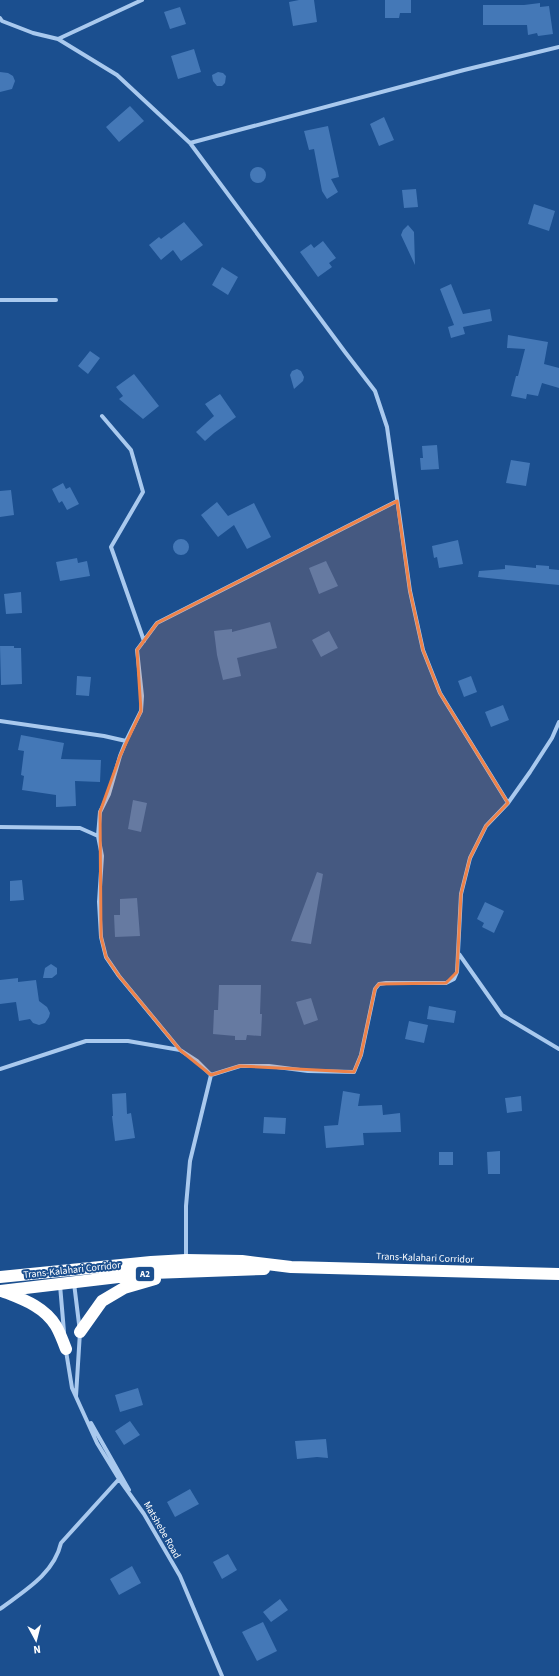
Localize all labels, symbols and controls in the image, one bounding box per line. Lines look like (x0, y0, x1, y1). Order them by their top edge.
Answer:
street label: Trans-Kalahari Corridor (376, 1249, 475, 1267)
street label: Trans-Kalahari Corridor (23, 1258, 122, 1282)
road number: A2 (136, 1267, 154, 1281)
street label: Matshebe Road (140, 1499, 184, 1561)
north arrow (16, 1620, 56, 1660)
text: N (33, 1642, 42, 1657)

